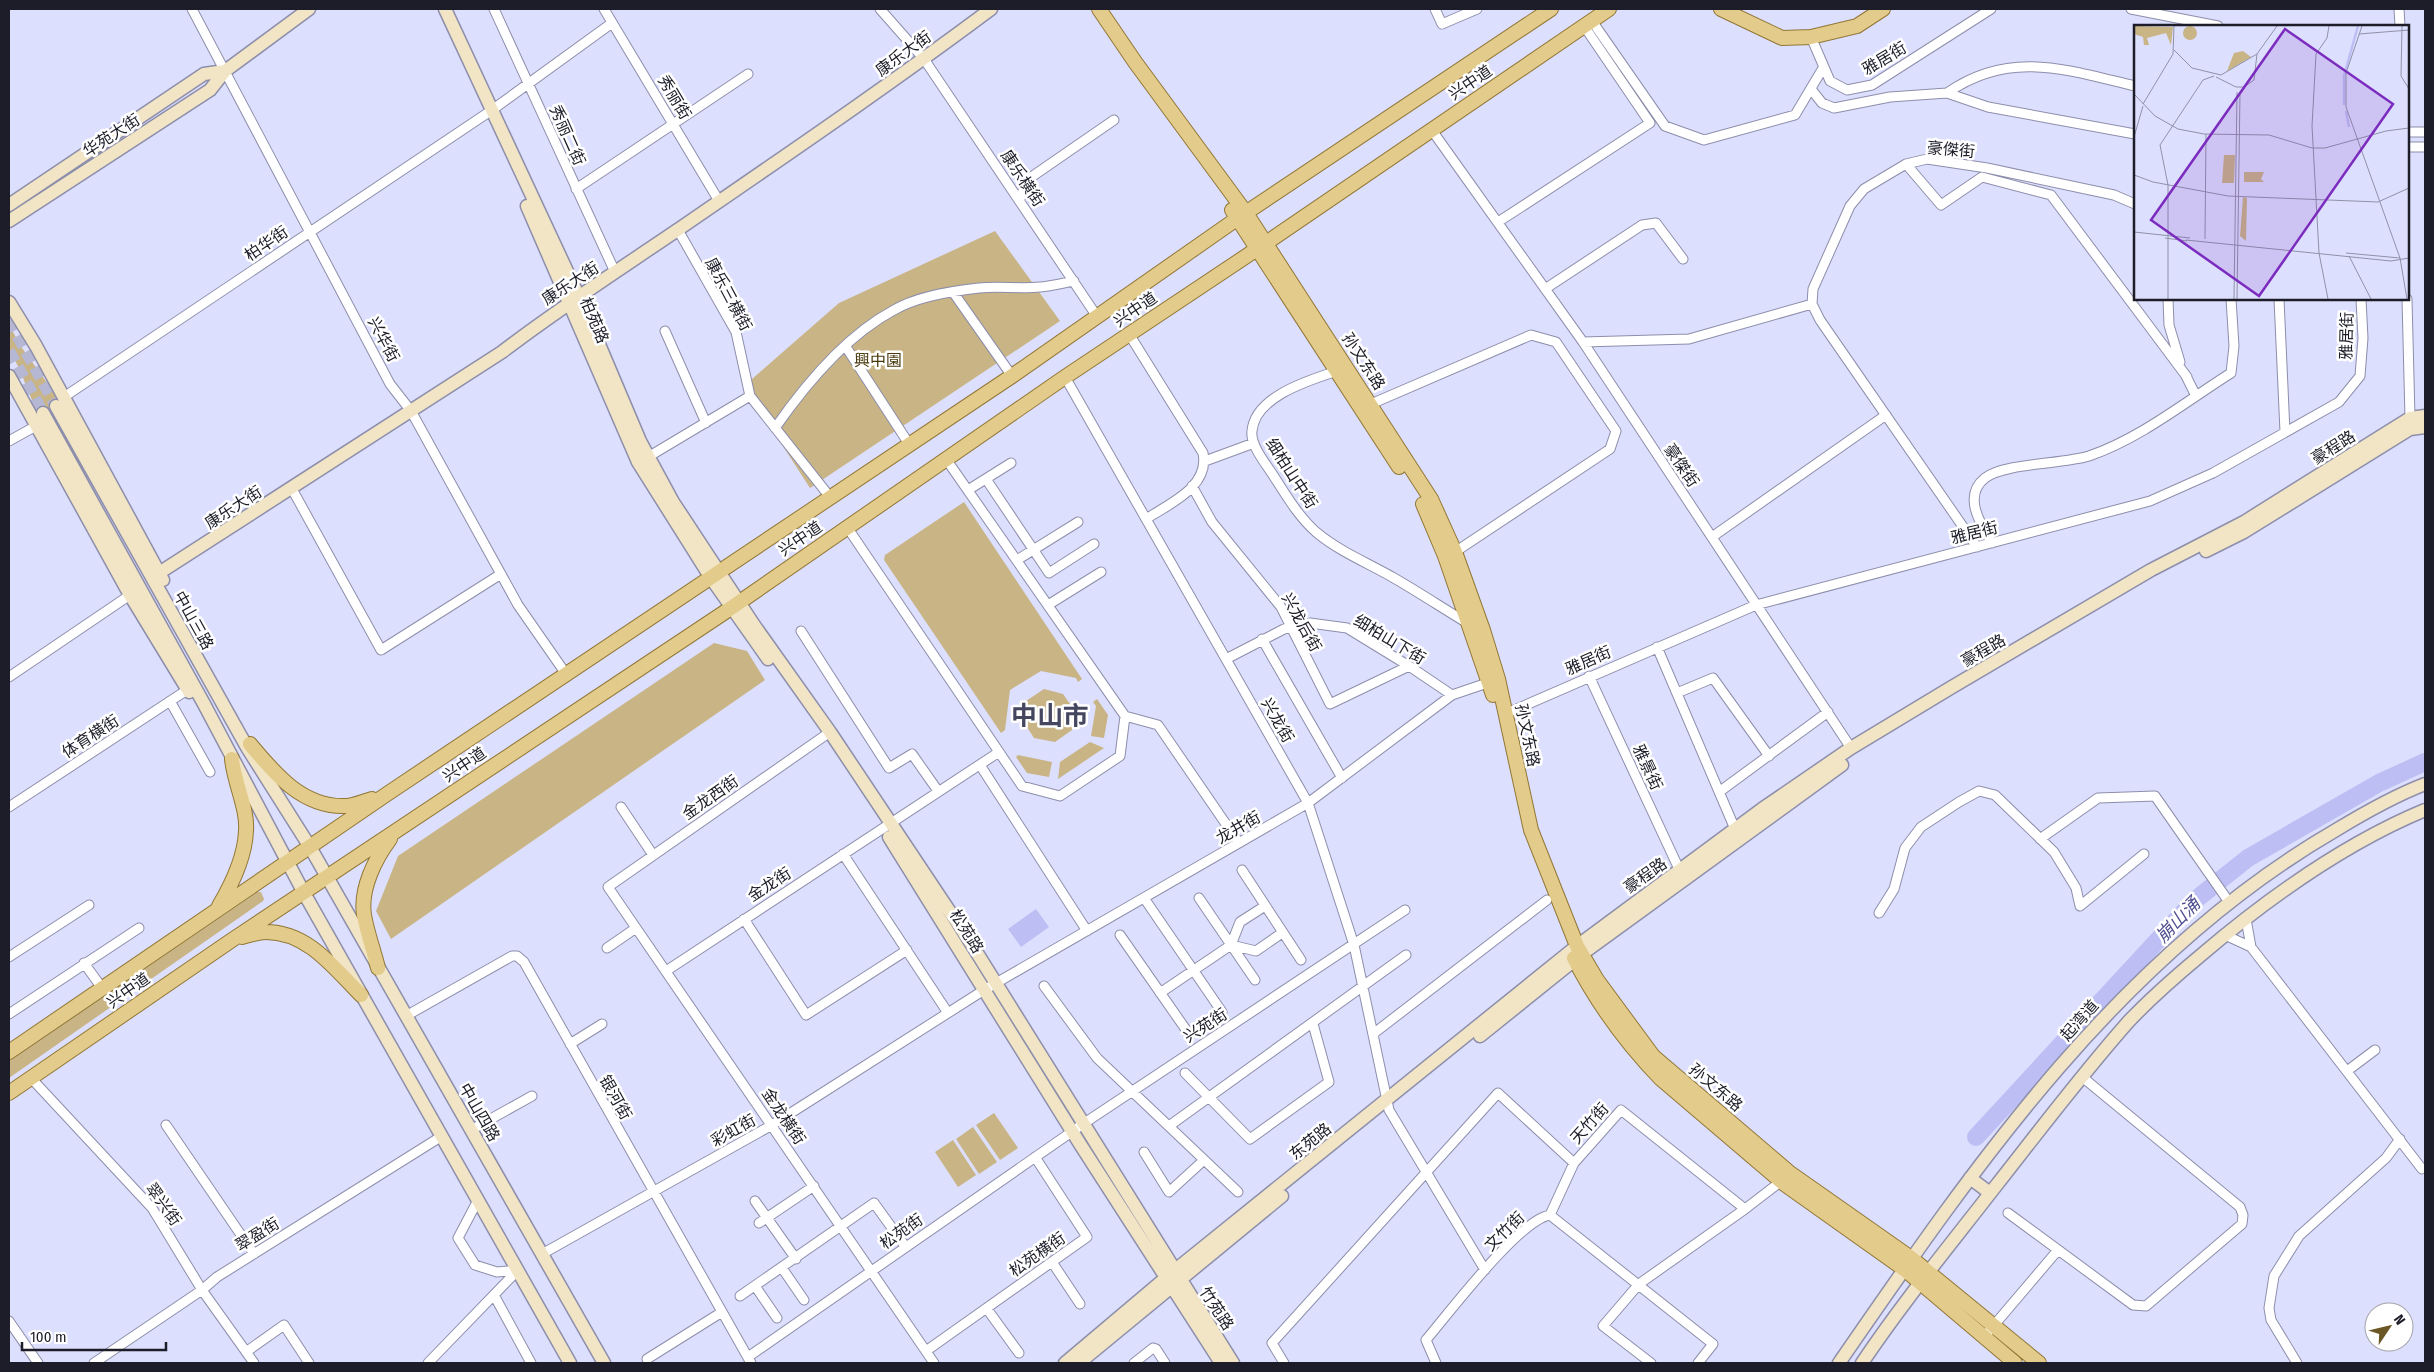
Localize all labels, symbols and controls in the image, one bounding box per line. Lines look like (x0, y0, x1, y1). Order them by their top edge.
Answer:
inset map (2134, 25, 2409, 300)
street label: 康乐大街 (872, 27, 935, 80)
street label: 雅居街 (1859, 38, 1910, 79)
street label: 兴中道 (1445, 61, 1495, 104)
street label: 秀丽街 (654, 72, 695, 123)
street label: 秀丽二街 (546, 102, 589, 168)
street label: 华苑大街 (79, 110, 143, 161)
street label: 豪傑街 (1926, 138, 1976, 161)
street label: 康乐横街 (997, 146, 1048, 210)
street label: 柏华街 (241, 222, 291, 265)
street label: 康乐三横街 (701, 254, 756, 334)
street label: 康乐大街 (538, 258, 602, 309)
street label: 兴中道 (1110, 288, 1160, 331)
street label: 柏苑路 (576, 294, 613, 346)
street label: 雅居街 (2337, 312, 2356, 360)
street label: 兴华街 (364, 314, 403, 365)
street label: 孙文东路 (1338, 329, 1389, 393)
park label: 興中園 (854, 351, 902, 370)
street label: 豪程路 (2308, 427, 2359, 468)
street label: 细柏山中街 (1262, 435, 1321, 512)
street label: 豪傑街 (1660, 440, 1703, 490)
street label: 康乐大街 (201, 482, 265, 533)
street label: 兴中道 (775, 517, 825, 560)
street label: 雅居街 (1949, 517, 2000, 548)
street label: 中山三路 (170, 588, 217, 653)
street label: 兴龙后街 (1278, 590, 1325, 655)
street label: 细柏山下街 (1351, 611, 1429, 668)
street label: 豪程路 (1958, 630, 2009, 671)
street label: 雅居街 (1562, 642, 1614, 679)
street label: 兴龙街 (1257, 695, 1298, 746)
district label: 中山市 (1011, 701, 1089, 732)
street label: 孙文东路 (1512, 702, 1543, 768)
street label: 体育横街 (58, 711, 122, 762)
street label: 雅景街 (1629, 741, 1666, 793)
street label: 兴中道 (439, 743, 489, 786)
street label: 金龙西街 (679, 771, 742, 824)
street label: 龙井街 (1213, 807, 1264, 848)
street label: 豪程路 (1620, 854, 1670, 897)
street label: 金龙街 (744, 863, 795, 905)
water label: 崩山涌 (2151, 891, 2206, 947)
street label: 松苑路 (946, 906, 987, 957)
street label: 兴中道 (103, 969, 153, 1012)
street label: 起湾道 (2056, 996, 2102, 1045)
street label: 兴苑街 (1180, 1004, 1231, 1046)
street label: 孙文东路 (1685, 1060, 1746, 1115)
street label: 银河街 (596, 1072, 636, 1123)
street label: 中山四路 (455, 1080, 504, 1145)
street label: 金龙横街 (758, 1084, 809, 1148)
street label: 天竹街 (1566, 1099, 1612, 1148)
street label: 彩虹街 (708, 1110, 759, 1150)
street label: 东苑路 (1286, 1119, 1335, 1164)
street label: 翠兴街 (142, 1179, 185, 1229)
street label: 文竹街 (1480, 1208, 1528, 1255)
street label: 松苑街 (876, 1210, 926, 1253)
street label: 翠盈街 (232, 1214, 283, 1255)
street label: 松苑横街 (1006, 1228, 1069, 1281)
street label: 竹苑路 (1196, 1283, 1238, 1334)
north arrow (2364, 1302, 2414, 1352)
text: N (2390, 1312, 2409, 1328)
scale bar (22, 1320, 166, 1352)
text: 100 m (30, 1328, 67, 1346)

